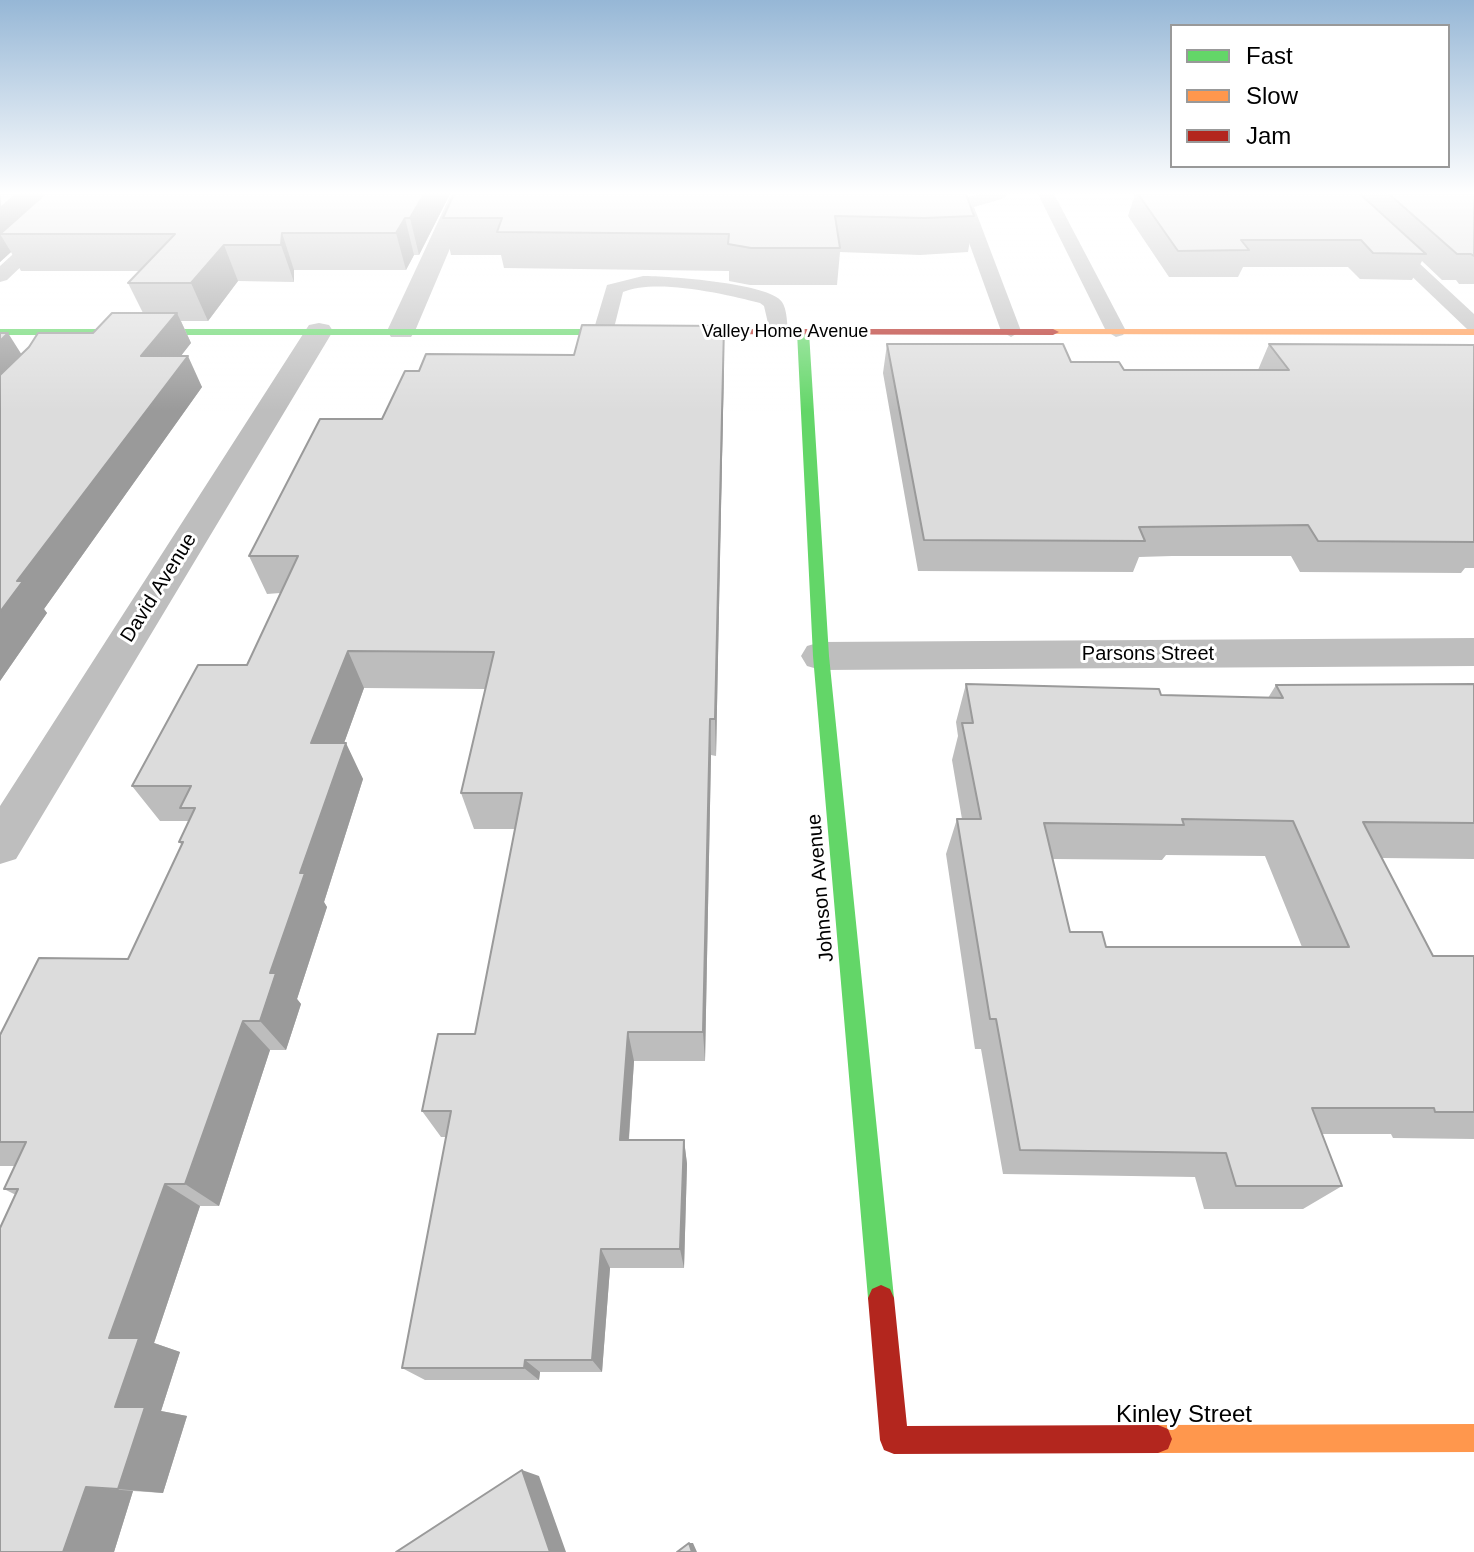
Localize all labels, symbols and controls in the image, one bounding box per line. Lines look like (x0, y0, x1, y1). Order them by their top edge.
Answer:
legend (1170, 24, 1450, 168)
text: Fast (1246, 42, 1293, 69)
text: Slow (1246, 82, 1298, 109)
text: Jam (1246, 122, 1291, 149)
street label: Valley Home Avenue (702, 321, 868, 343)
street label: David Avenue (116, 529, 202, 647)
street label: Parsons Street (1082, 642, 1214, 666)
street label: Johnson Avenue (803, 813, 839, 963)
street label: Kinley Street (1116, 1401, 1252, 1429)

